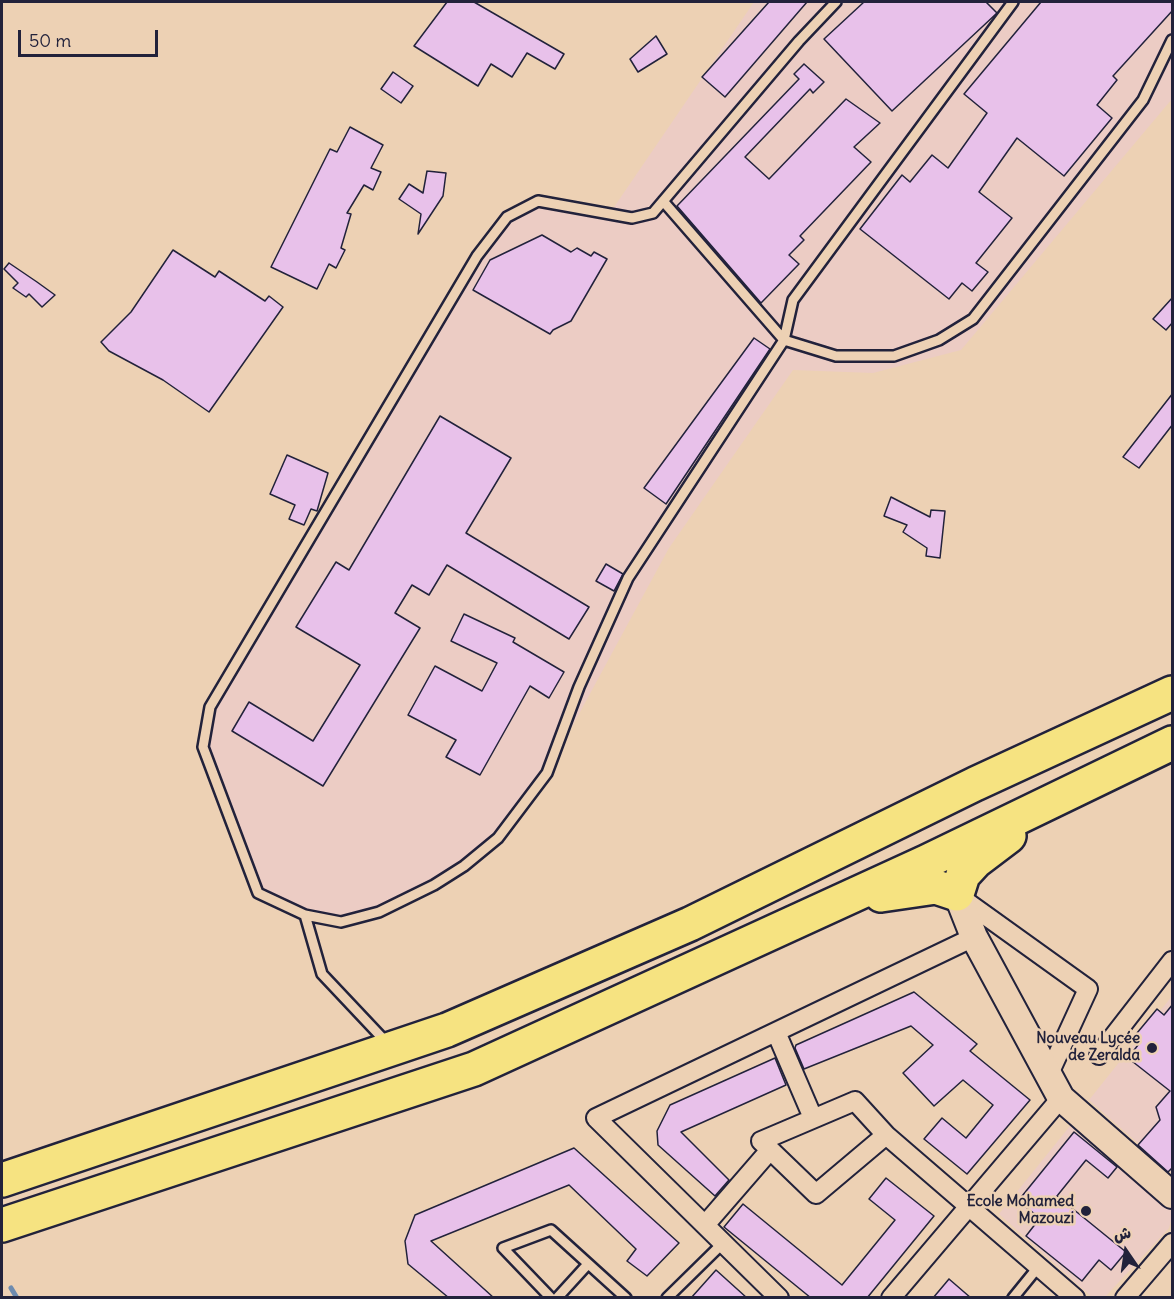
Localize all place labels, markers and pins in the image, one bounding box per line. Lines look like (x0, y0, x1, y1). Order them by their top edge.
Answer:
place label: Nouveau Lycée de Zeralda (1036, 1030, 1140, 1065)
marker: Nouveau Lycée de Zeralda (1145, 1041, 1159, 1055)
place label: Ecole Mohamed Mazouzi (967, 1193, 1074, 1228)
marker: Ecole Mohamed Mazouzi (1079, 1204, 1093, 1218)

